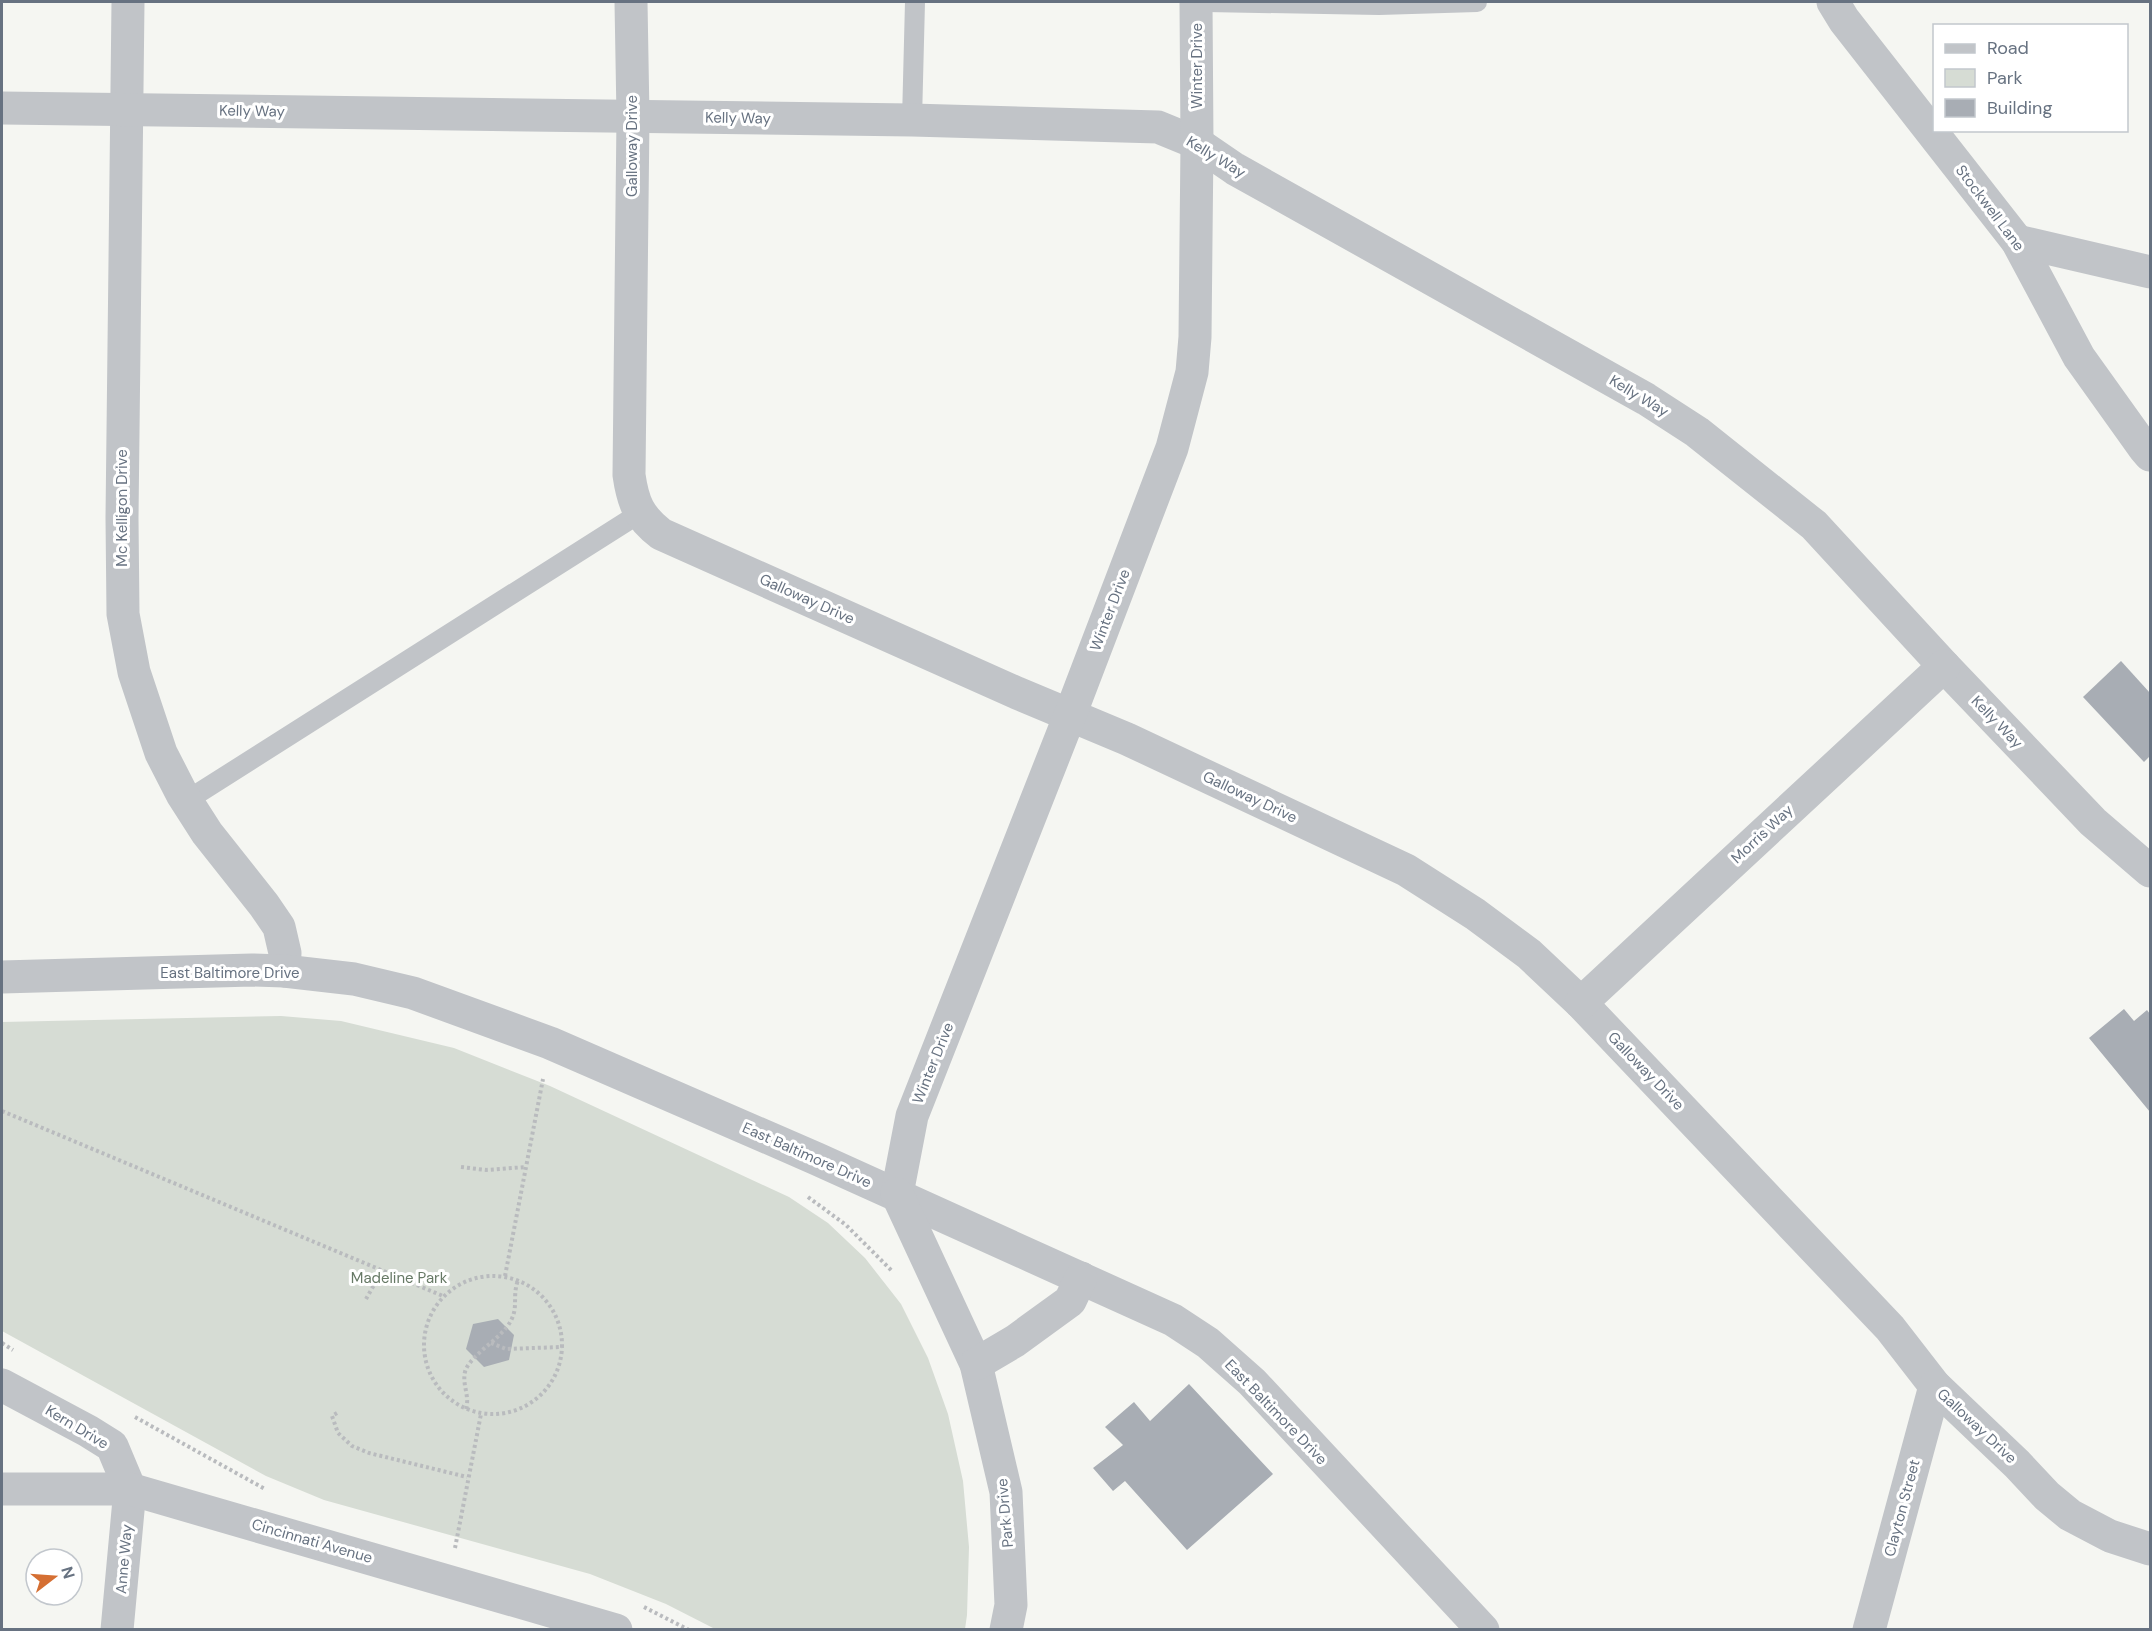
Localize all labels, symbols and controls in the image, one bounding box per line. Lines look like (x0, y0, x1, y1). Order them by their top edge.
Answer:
street label: Winter Drive (1187, 23, 1207, 109)
legend (1933, 24, 2128, 132)
text: Road (1987, 36, 2029, 60)
text: Park (1987, 66, 2023, 90)
street label: Galloway Drive (622, 95, 642, 197)
text: Building (1987, 96, 2052, 120)
street label: Kelly Way (219, 100, 286, 122)
street label: Kelly Way (705, 107, 772, 129)
street label: Kelly Way (1183, 131, 1250, 183)
street label: Stockwell Lane (1951, 161, 2029, 255)
street label: Kelly Way (1606, 370, 1673, 422)
street label: Mc Kelligon Drive (112, 449, 132, 567)
street label: Winter Drive (1085, 566, 1135, 654)
street label: Galloway Drive (756, 569, 858, 629)
street label: Kelly Way (1967, 691, 2028, 753)
street label: Galloway Drive (1200, 766, 1300, 828)
street label: Morris Way (1727, 800, 1798, 868)
street label: East Baltimore Drive (160, 963, 300, 983)
street label: Winter Drive (908, 1019, 958, 1107)
street label: Galloway Drive (1603, 1027, 1689, 1115)
street label: East Baltimore Drive (739, 1118, 875, 1192)
park label: Madeline Park (351, 1268, 448, 1288)
street label: East Baltimore Drive (1220, 1355, 1332, 1469)
street label: Galloway Drive (1933, 1384, 2021, 1468)
street label: Kern Drive (42, 1400, 112, 1454)
street label: Clayton Street (1879, 1457, 1925, 1559)
street label: Park Drive (992, 1478, 1018, 1548)
street label: Cincinnati Avenue (249, 1514, 375, 1568)
street label: Anne Way (111, 1523, 137, 1595)
north arrow (24, 1547, 84, 1607)
text: N (56, 1564, 80, 1581)

